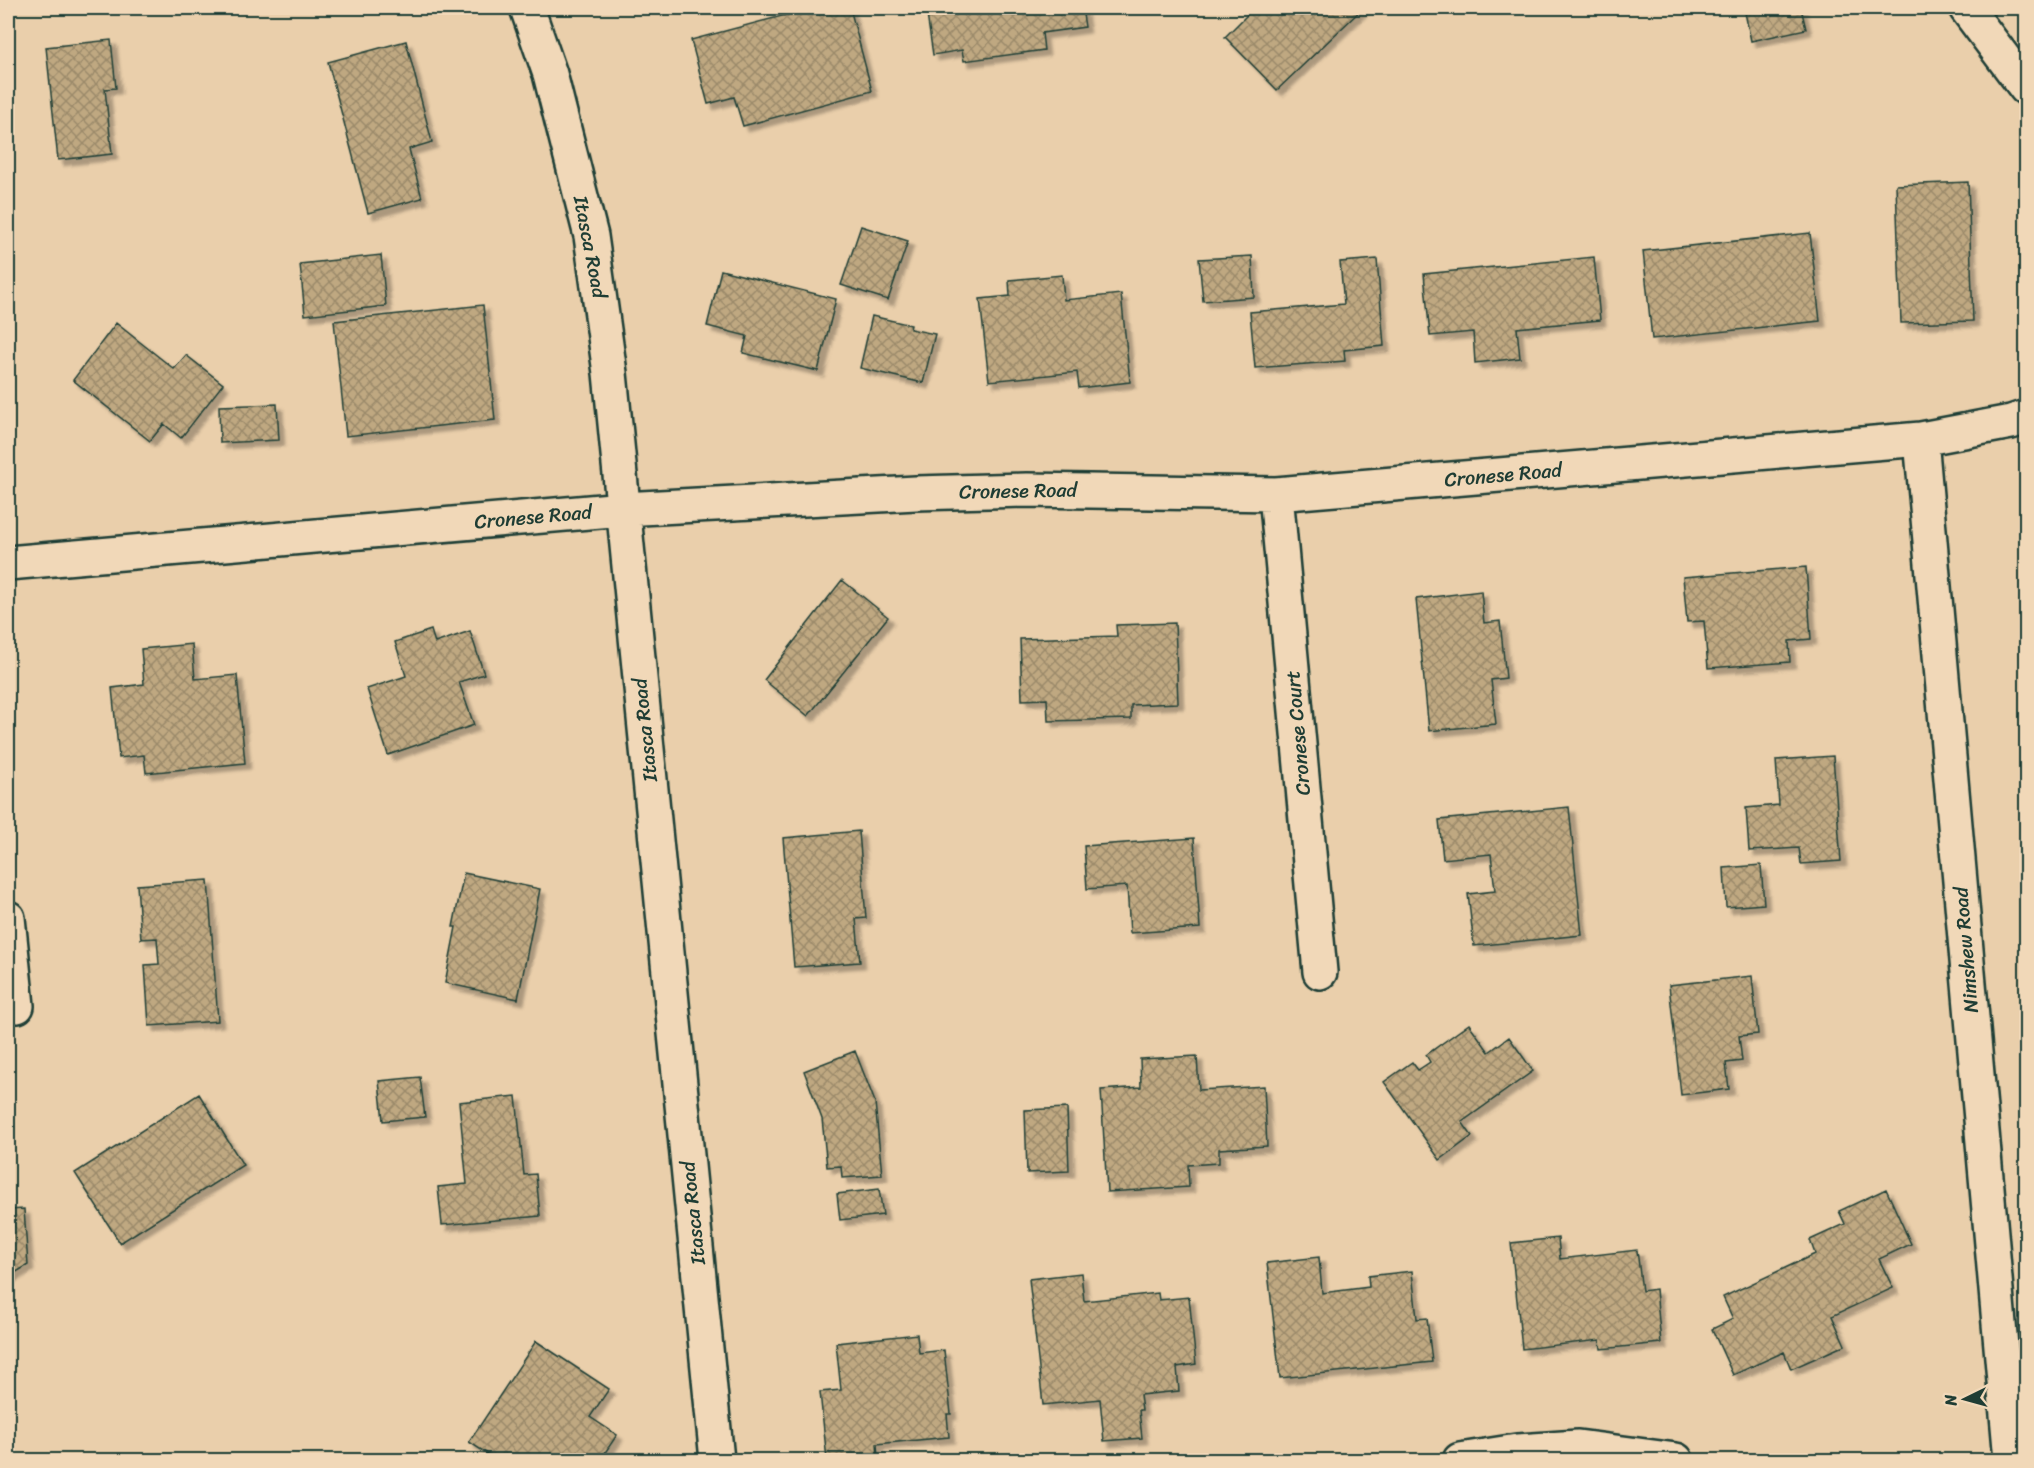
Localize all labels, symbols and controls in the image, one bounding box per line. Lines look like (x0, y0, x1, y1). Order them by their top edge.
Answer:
street label: Itasca Road (563, 192, 617, 303)
street label: Cronese Road (1443, 452, 1565, 498)
street label: Cronese Road (959, 472, 1079, 510)
street label: Cronese Road (473, 494, 595, 540)
street label: Cronese Court (1275, 669, 1321, 797)
street label: Itasca Road (622, 675, 668, 784)
street label: Nimshew Road (1943, 884, 1989, 1014)
street label: Itasca Road (670, 1158, 716, 1267)
north arrow (1935, 1369, 1995, 1429)
text: N (1936, 1393, 1966, 1408)

